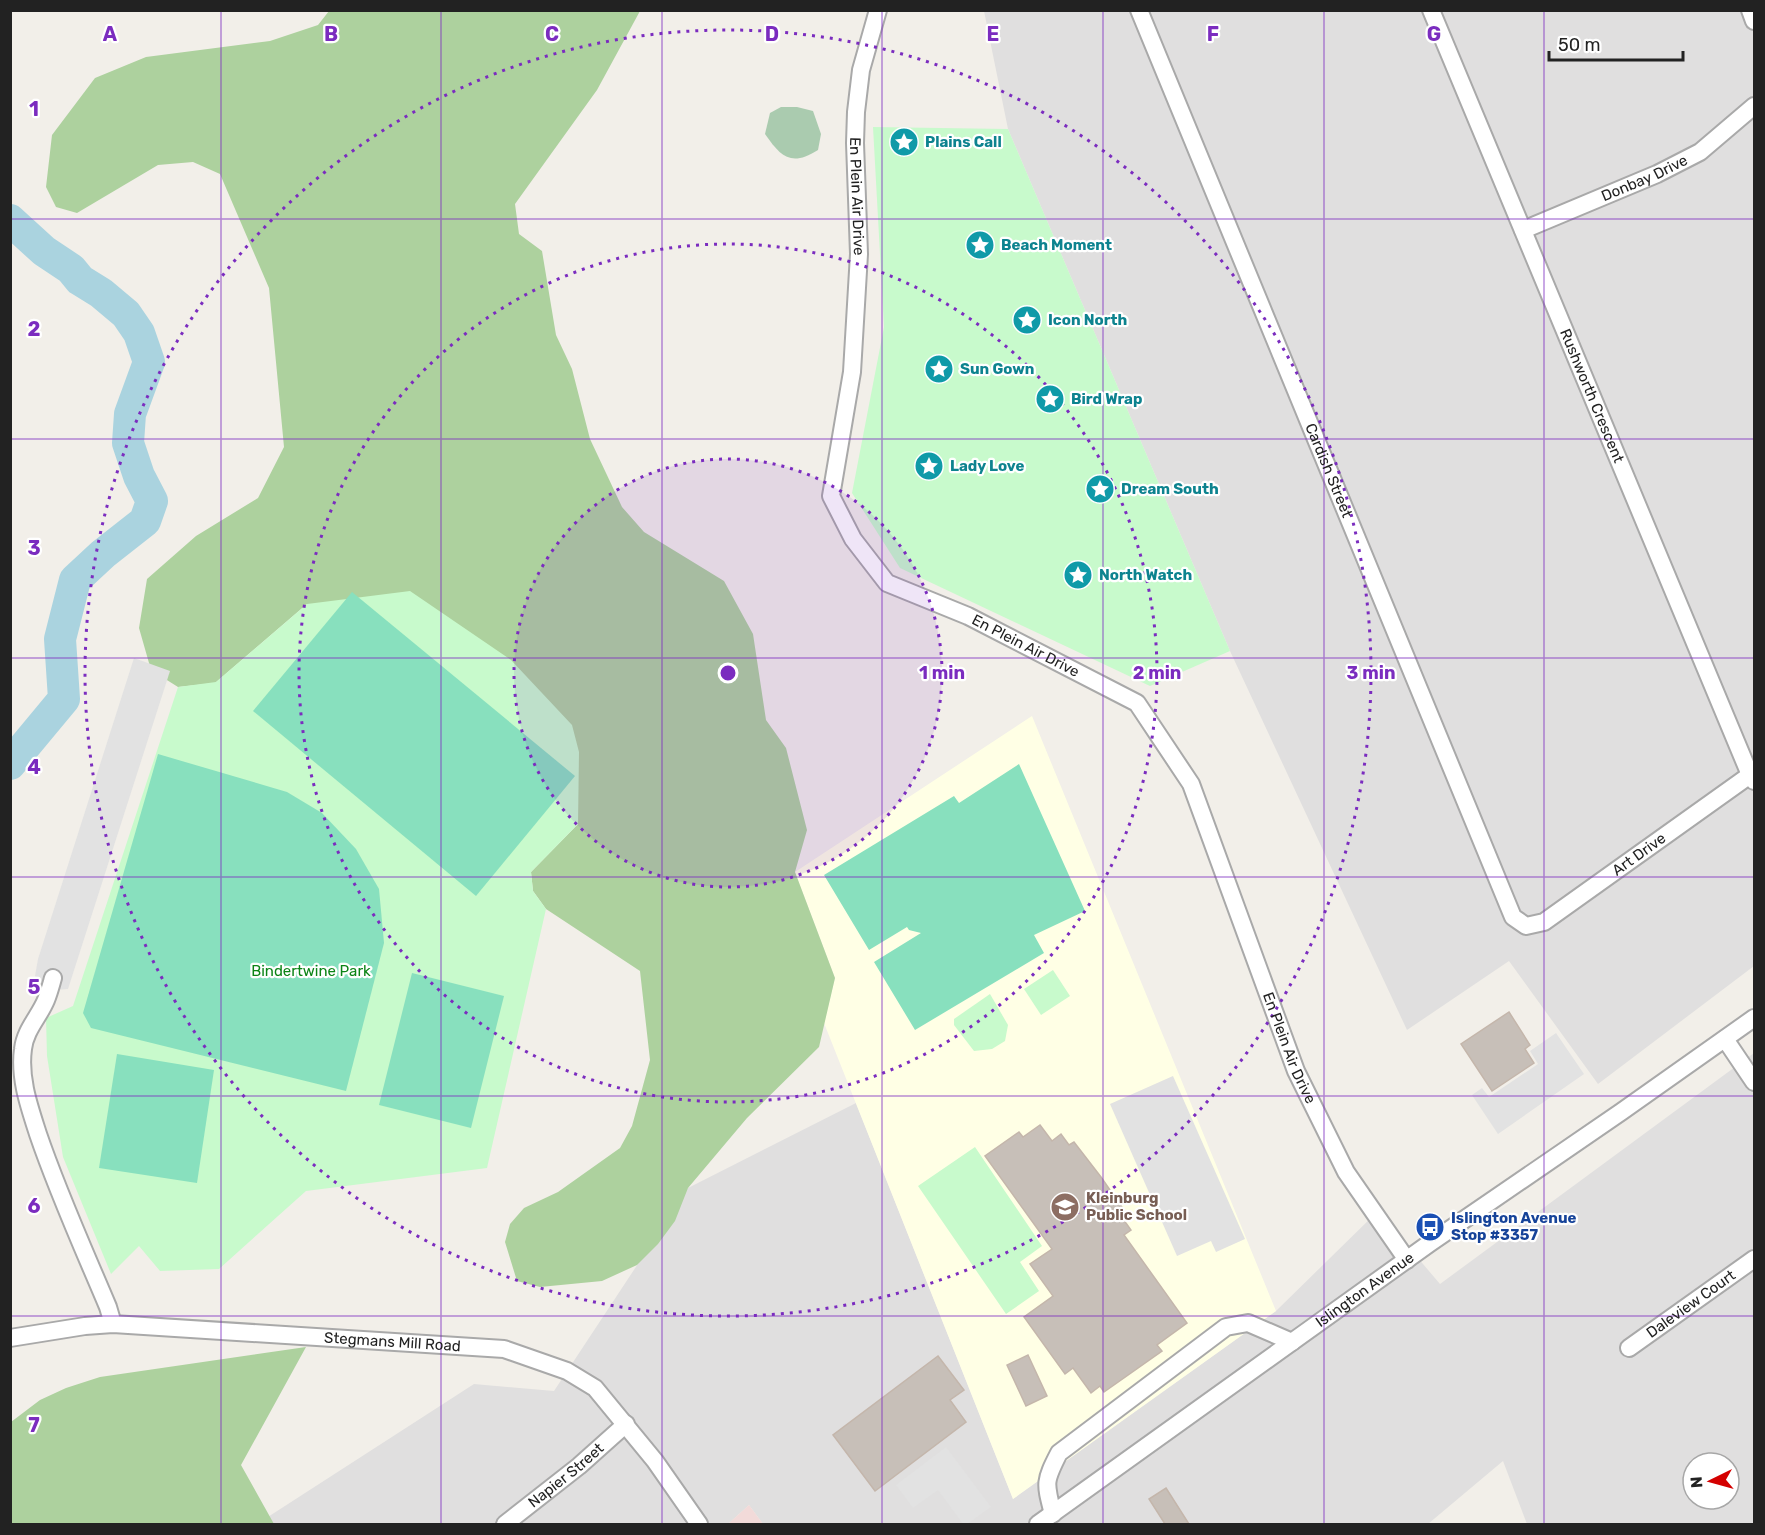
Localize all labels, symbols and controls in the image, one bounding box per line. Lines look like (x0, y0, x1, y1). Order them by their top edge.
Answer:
text: A (103, 22, 118, 46)
text: B (324, 22, 338, 46)
text: C (545, 22, 559, 46)
text: D (765, 22, 779, 46)
text: E (987, 22, 999, 46)
text: F (1207, 22, 1219, 46)
text: G (1427, 22, 1441, 46)
scale bar (1549, 24, 1682, 62)
text: 50 m (1558, 34, 1601, 56)
text: 1 (29, 97, 39, 121)
place icon: Plains Call (888, 126, 920, 158)
place label: Plains Call (925, 133, 1002, 151)
street label: En Plein Air Drive (846, 137, 868, 256)
street label: Donbay Drive (1598, 151, 1691, 205)
place icon: Beach Moment (964, 229, 996, 261)
place label: Beach Moment (1001, 236, 1112, 254)
place icon: Icon North (1011, 304, 1043, 336)
place label: Icon North (1048, 311, 1127, 329)
text: 2 (28, 317, 41, 341)
street label: Rushworth Crescent (1556, 326, 1628, 466)
place icon: Sun Gown (923, 353, 955, 385)
place label: Sun Gown (960, 360, 1034, 378)
place icon: Bird Wrap (1034, 383, 1066, 415)
place label: Bird Wrap (1071, 390, 1142, 408)
street label: Cardish Street (1301, 421, 1356, 520)
place icon: Lady Love (913, 450, 945, 482)
place label: Lady Love (950, 457, 1024, 475)
place icon: Dream South (1084, 473, 1116, 505)
place label: Dream South (1121, 480, 1219, 498)
text: 3 (27, 536, 41, 560)
place icon: North Watch (1062, 559, 1094, 591)
place label: North Watch (1099, 566, 1192, 584)
street label: En Plein Air Drive (969, 611, 1083, 681)
text: 1 min (919, 662, 965, 684)
text: 2 min (1133, 662, 1181, 684)
text: 3 min (1347, 662, 1395, 684)
centre of rings (718, 663, 738, 683)
text: 4 (27, 755, 41, 779)
street label: Art Drive (1609, 829, 1669, 879)
park label: Bindertwine Park (251, 962, 371, 980)
text: 5 (28, 975, 41, 999)
street label: En Plein Air Drive (1259, 990, 1320, 1106)
place label: Kleinburg Public School (1086, 1189, 1187, 1224)
school or university icon: Kleinburg Public School (1049, 1191, 1081, 1223)
text: 6 (27, 1194, 41, 1218)
place label: Islington Avenue Stop #3357 (1451, 1209, 1576, 1244)
bus stop icon: Islington Avenue Stop #3357 (1414, 1211, 1446, 1243)
street label: Islington Avenue (1312, 1249, 1417, 1331)
street label: Daleview Court (1643, 1266, 1739, 1342)
street label: Stegmans Mill Road (324, 1329, 461, 1355)
text: 7 (28, 1413, 40, 1437)
street label: Napier Street (525, 1439, 608, 1511)
north arrow (1681, 1451, 1741, 1511)
text: N (1687, 1476, 1707, 1489)

